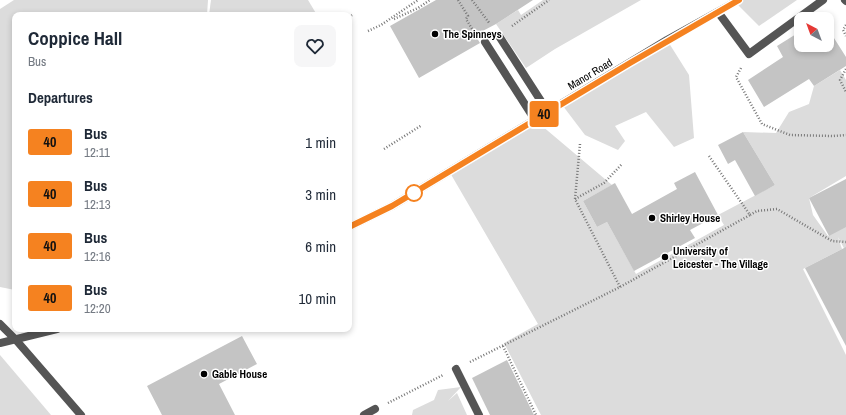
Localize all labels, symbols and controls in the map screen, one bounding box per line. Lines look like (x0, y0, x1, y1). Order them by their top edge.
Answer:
north arrow (794, 12, 834, 52)
map controls (794, 12, 834, 52)
text: Coppice Hall (28, 25, 122, 51)
button: heart (294, 25, 336, 67)
place label: The Spinneys (443, 27, 502, 41)
marker: The Spinneys (430, 29, 440, 39)
text: Bus (28, 53, 46, 70)
street label: Manor Road (565, 55, 615, 93)
text: Departures (28, 87, 93, 108)
line badge: 40 (526, 101, 562, 127)
text: 40 (538, 105, 550, 123)
text: Bus (84, 123, 107, 144)
text: 1 min (305, 132, 336, 153)
text: 40 (44, 133, 56, 151)
text: 12:11 (84, 144, 110, 161)
text: Bus (84, 175, 107, 196)
text: 3 min (305, 184, 336, 205)
unlabelled marker (405, 184, 423, 202)
text: 40 (44, 185, 56, 203)
text: 12:13 (84, 196, 111, 213)
place label: Shirley House (660, 211, 720, 225)
marker: Shirley House (647, 213, 657, 223)
text: Bus (84, 227, 107, 248)
text: 6 min (305, 236, 336, 257)
text: 40 (44, 237, 56, 255)
place label: University of Leicester - The Village (673, 244, 768, 271)
text: 12:16 (84, 248, 111, 265)
marker: University of Leicester - The Village (660, 252, 670, 262)
text: Bus (84, 279, 107, 300)
text: 10 min (298, 288, 336, 309)
text: 40 (44, 289, 56, 307)
text: 12:20 (84, 300, 111, 317)
place label: Gable House (212, 367, 267, 381)
marker: Gable House (199, 369, 209, 379)

